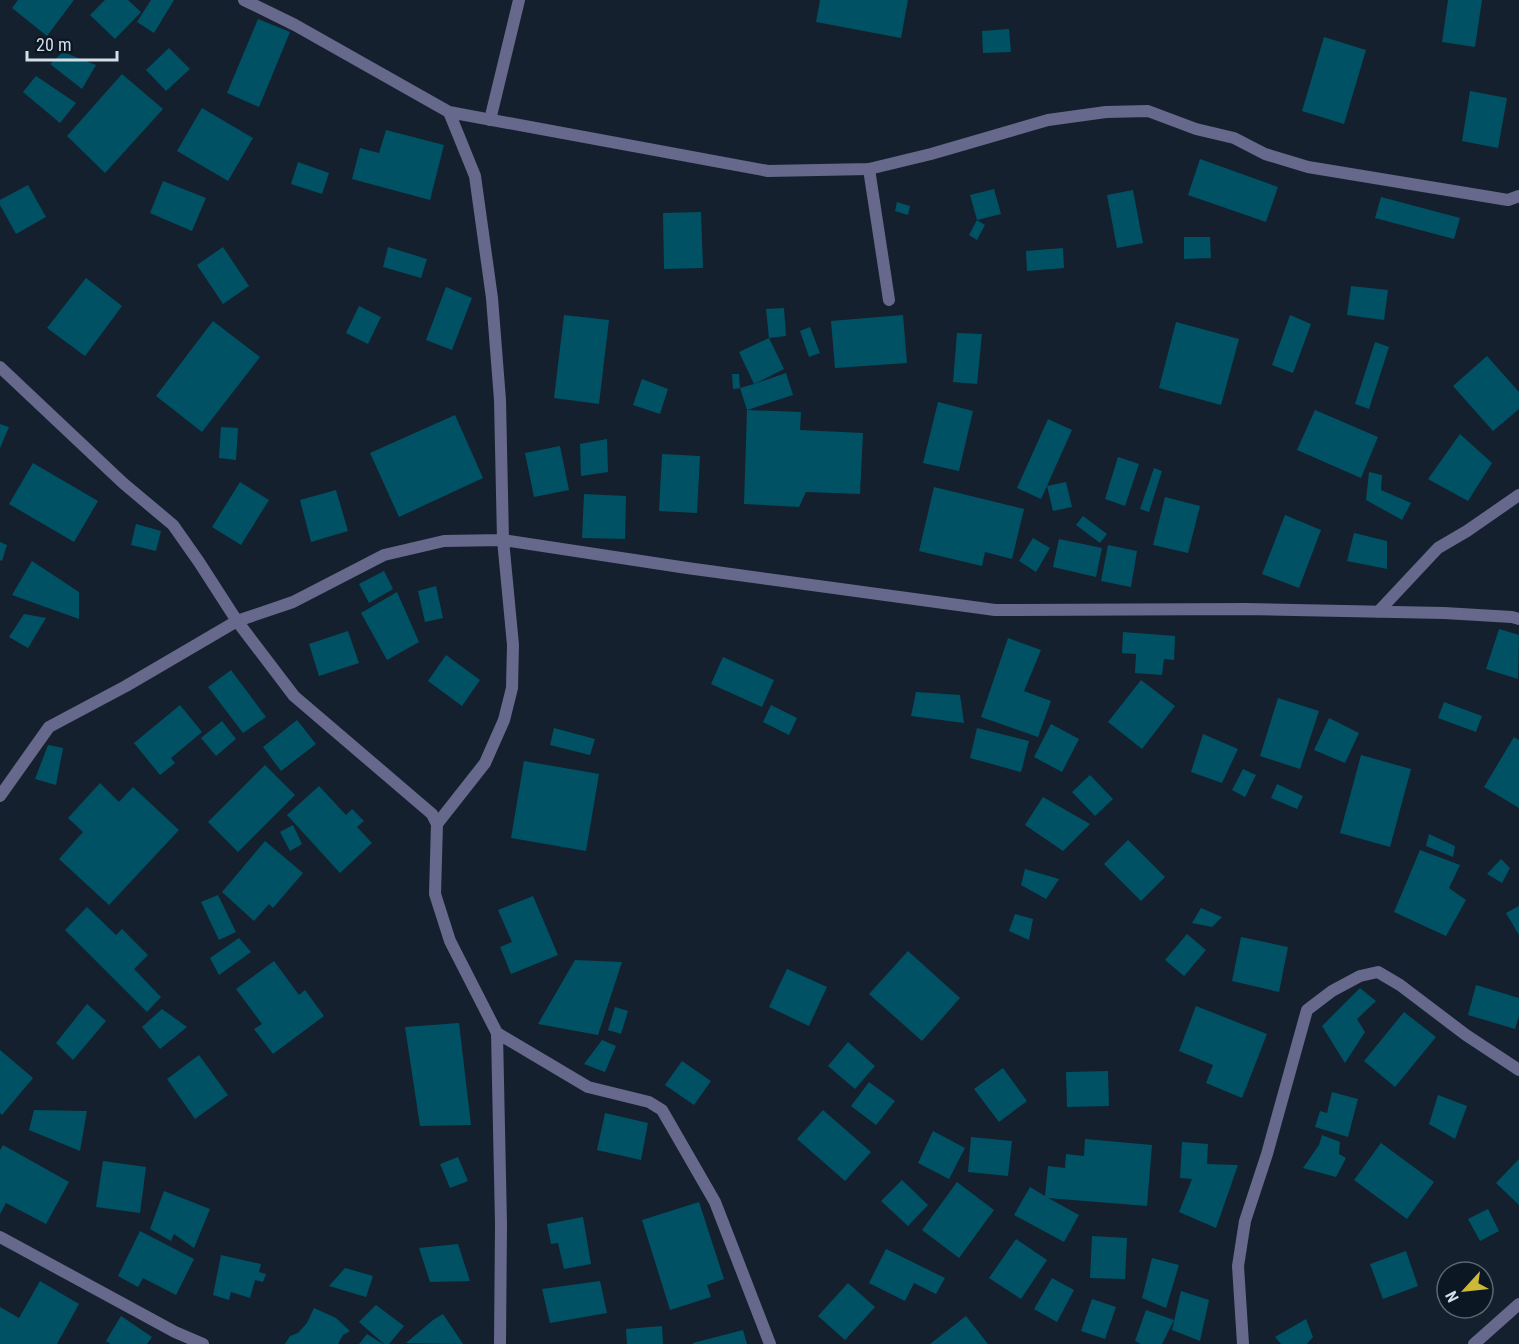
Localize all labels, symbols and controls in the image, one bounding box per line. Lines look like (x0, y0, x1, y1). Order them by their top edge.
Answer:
scale bar (27, 24, 117, 62)
text: 20 m (36, 34, 71, 55)
north arrow (1435, 1260, 1495, 1320)
text: N (1441, 1288, 1463, 1305)

